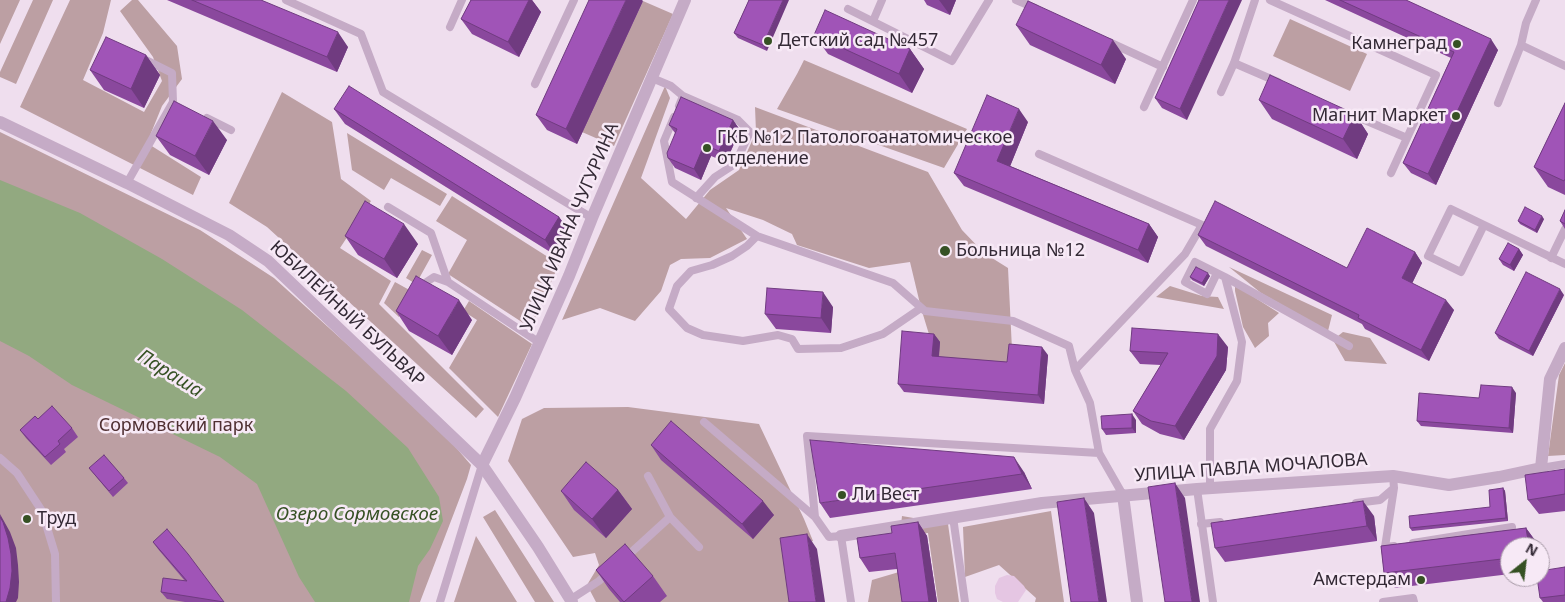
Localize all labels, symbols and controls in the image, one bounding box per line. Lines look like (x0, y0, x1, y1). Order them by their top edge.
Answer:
place label: Детский сад №457 (778, 30, 938, 52)
place label: Камнеград (1351, 33, 1447, 55)
marker: Детский сад №457 (762, 35, 774, 47)
marker: Камнеград (1451, 38, 1463, 50)
place label: Магнит Маркет (1312, 105, 1446, 127)
marker: Магнит Маркет (1450, 110, 1462, 122)
street label: УЛИЦА ИВАНА ЧУГУРИНА (516, 120, 624, 334)
place label: ГКБ №12 Патологоанатомическое отделение (717, 127, 1012, 170)
marker: ГКБ №12 Патологоанатомическое отделение (701, 142, 713, 154)
street label: ЮБИЛЕЙНЫЙ БУЛЬВАР (265, 237, 429, 391)
place label: Больница №12 (956, 240, 1085, 262)
marker: Больница №12 (938, 244, 952, 258)
water label: Параша (133, 345, 207, 403)
park label: Сормовский парк (99, 415, 253, 437)
street label: УЛИЦА ПАВЛА МОЧАЛОВА (1134, 449, 1368, 487)
place label: Ли Вест (852, 484, 919, 506)
marker: Ли Вест (836, 489, 848, 501)
water label: Озеро Сормовское (276, 504, 438, 526)
place label: Труд (37, 508, 76, 530)
marker: Труд (21, 513, 33, 525)
north arrow (1500, 537, 1550, 587)
text: N (1522, 538, 1542, 560)
place label: Амстердам (1313, 569, 1411, 591)
marker: Амстердам (1415, 574, 1427, 586)

